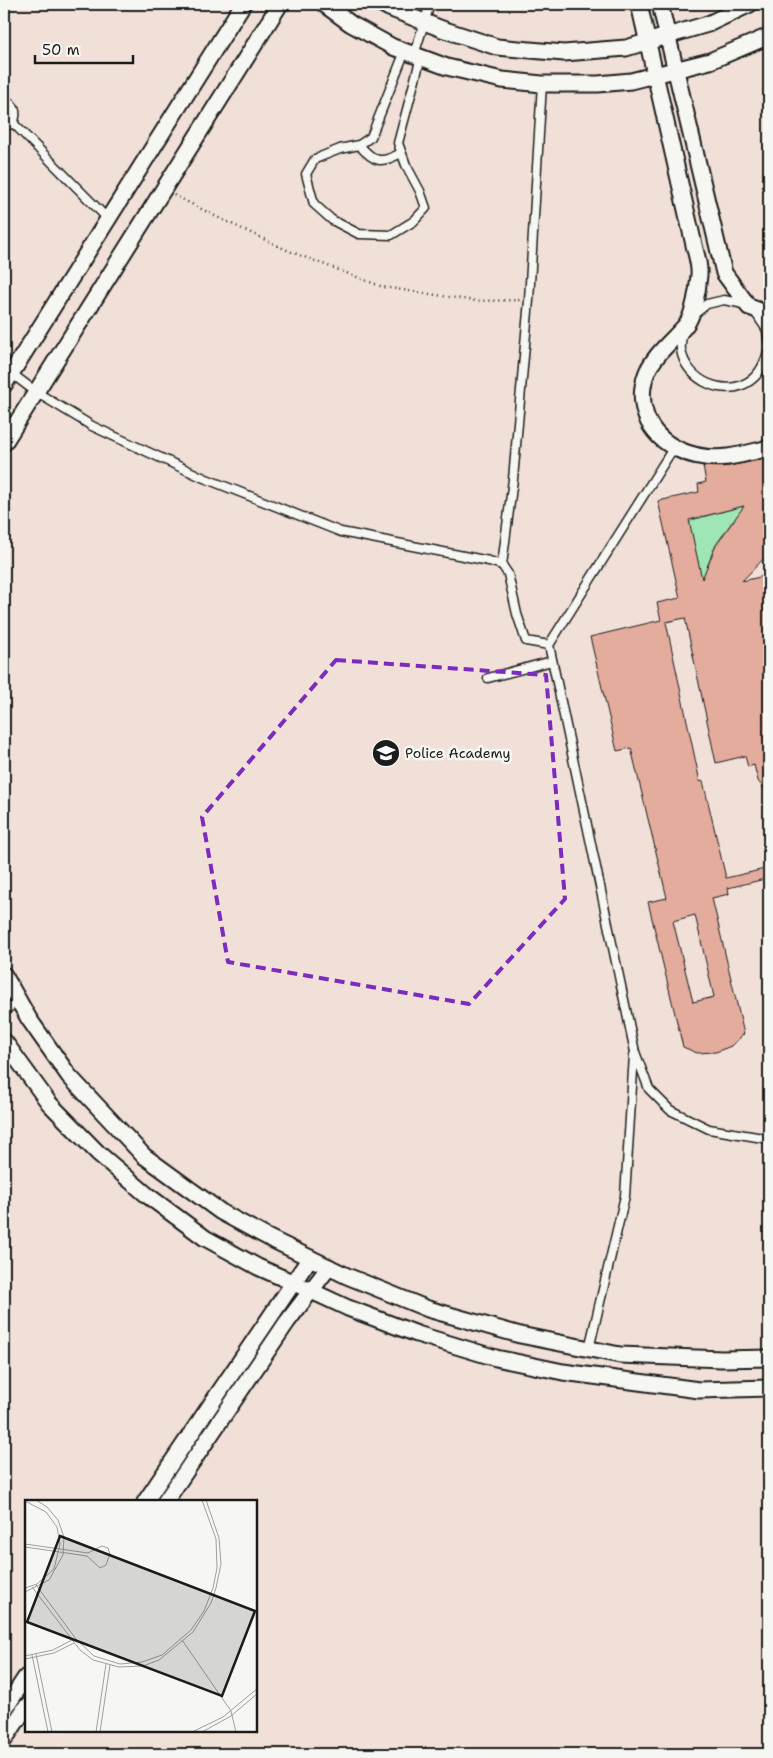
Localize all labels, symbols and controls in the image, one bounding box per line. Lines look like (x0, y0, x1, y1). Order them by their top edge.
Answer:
scale bar (35, 32, 132, 64)
text: 50 m (42, 40, 80, 60)
school or university icon: Police Academy (371, 738, 401, 768)
place label: Police Academy (405, 744, 511, 762)
inset map (25, 1500, 258, 1733)

